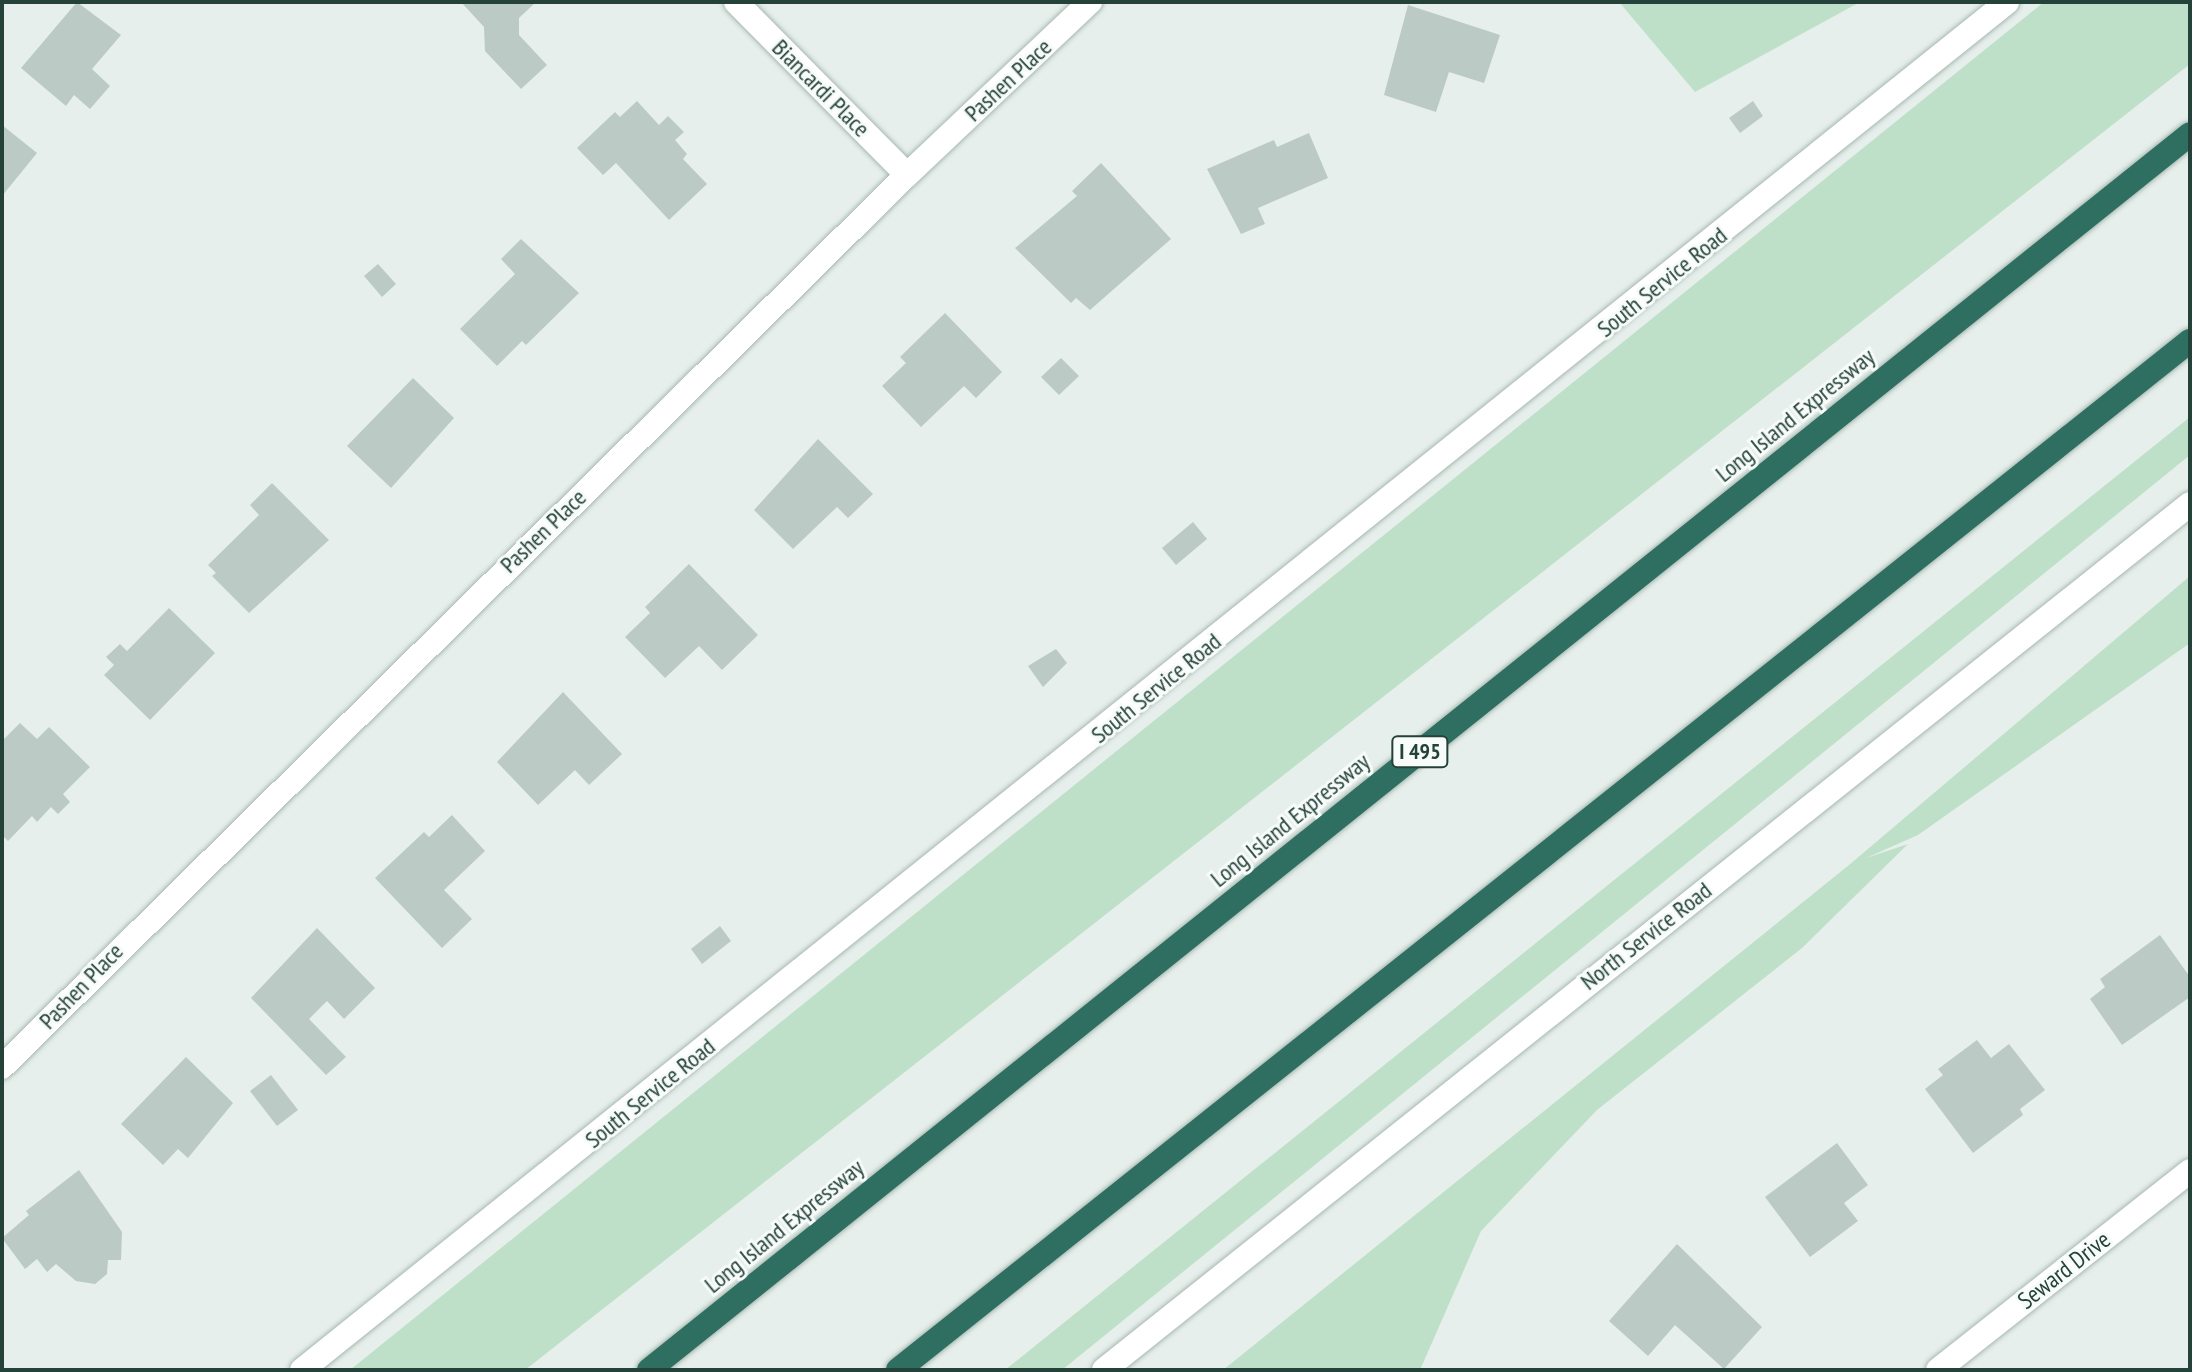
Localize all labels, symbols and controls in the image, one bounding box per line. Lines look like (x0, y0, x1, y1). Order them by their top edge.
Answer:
street label: Biancardi Place (766, 33, 876, 143)
street label: Pashen Place (959, 33, 1057, 127)
street label: South Service Road (1591, 221, 1733, 343)
street label: Long Island Expressway (1710, 342, 1880, 488)
street label: Pashen Place (494, 483, 592, 579)
street label: South Service Road (1085, 627, 1227, 749)
road number: I 495 (1390, 734, 1450, 770)
street label: Long Island Expressway (1205, 747, 1375, 893)
street label: North Service Road (1575, 876, 1717, 996)
street label: Pashen Place (33, 937, 129, 1035)
street label: South Service Road (579, 1032, 721, 1154)
street label: Long Island Expressway (699, 1153, 869, 1299)
street label: Seward Drive (2012, 1225, 2116, 1315)

